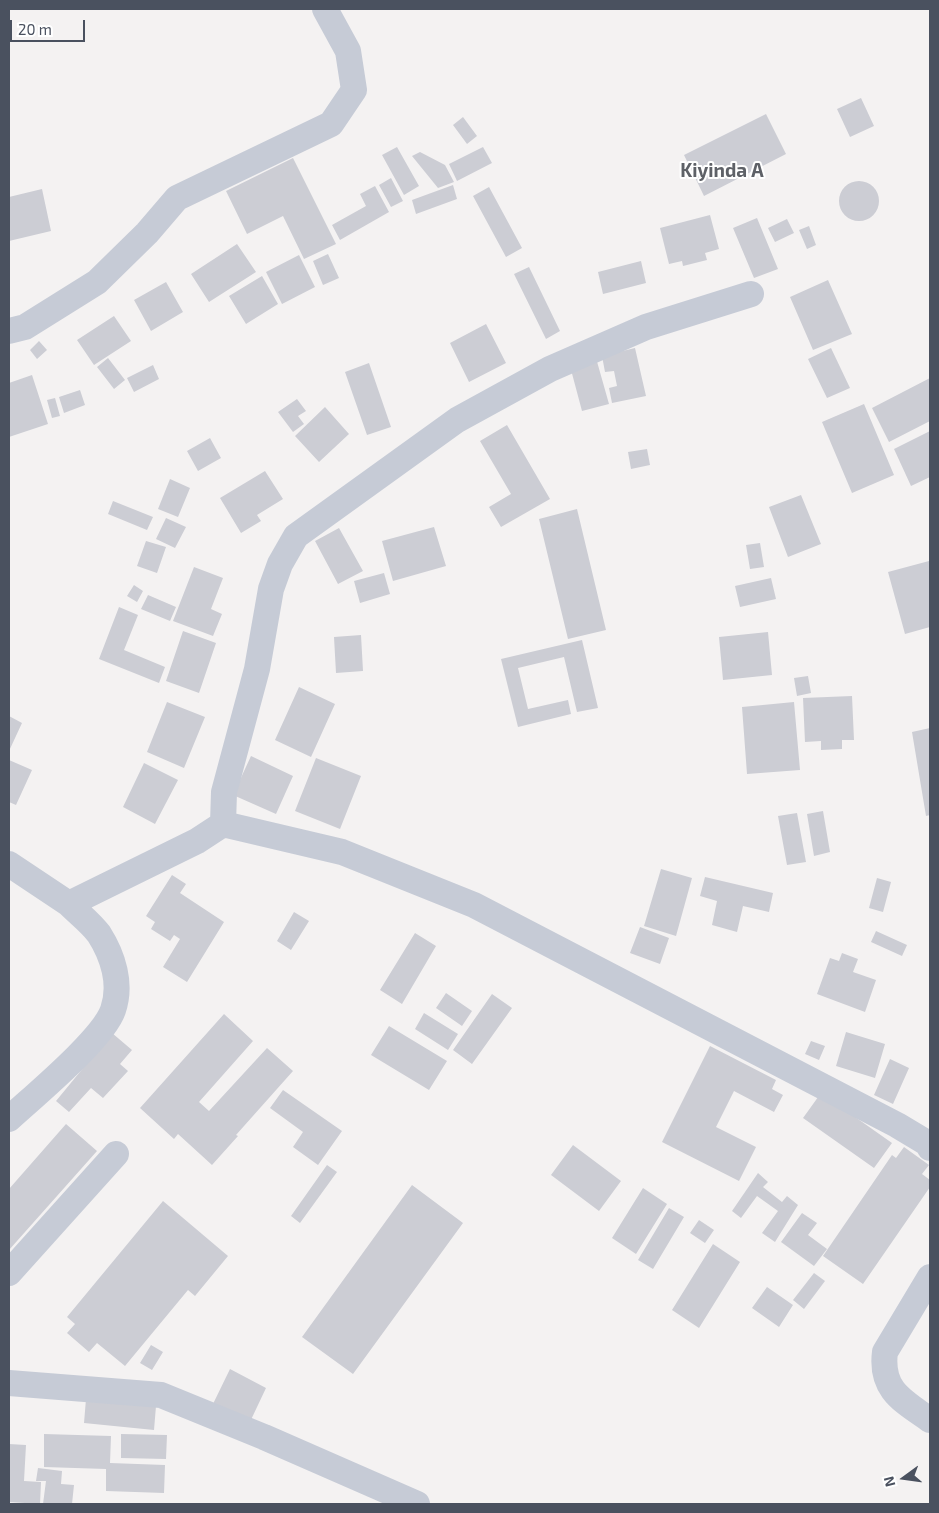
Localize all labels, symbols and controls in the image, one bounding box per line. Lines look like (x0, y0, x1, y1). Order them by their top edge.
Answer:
scale bar (12, 10, 88, 42)
text: 20 m (18, 20, 52, 38)
district label: Kiyinda A (680, 160, 764, 182)
north arrow (879, 1453, 929, 1503)
text: N (879, 1475, 898, 1489)

